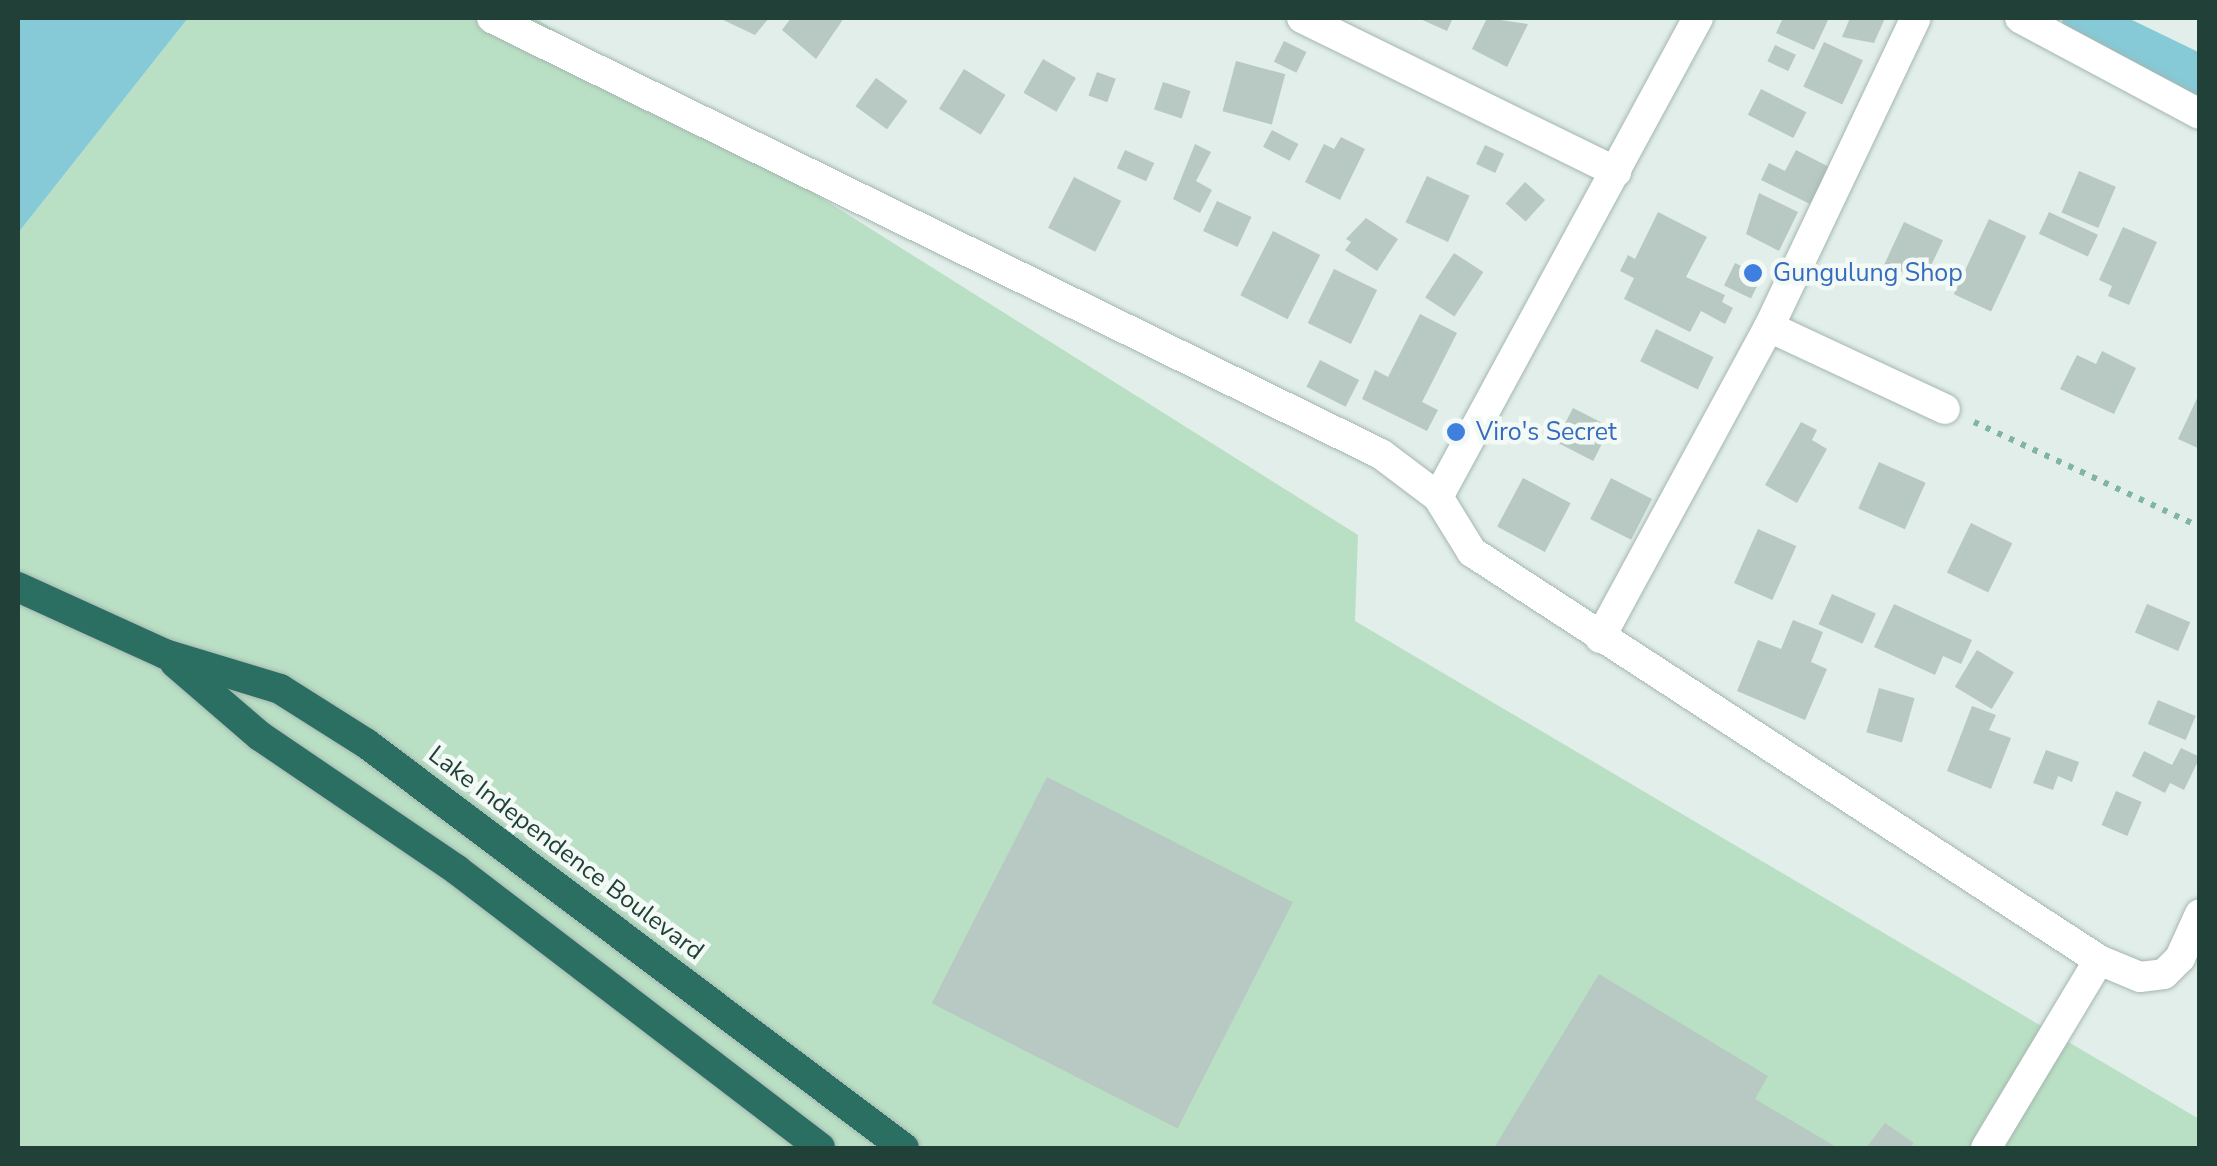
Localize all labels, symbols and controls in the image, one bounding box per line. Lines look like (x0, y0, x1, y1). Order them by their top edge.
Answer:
place label: Gungulung Shop (1773, 258, 1963, 288)
marker: Gungulung Shop (1742, 262, 1764, 284)
place label: Viro's Secret (1476, 417, 1617, 447)
marker: Viro's Secret (1445, 421, 1467, 443)
street label: Lake Independence Boulevard (422, 740, 710, 966)

